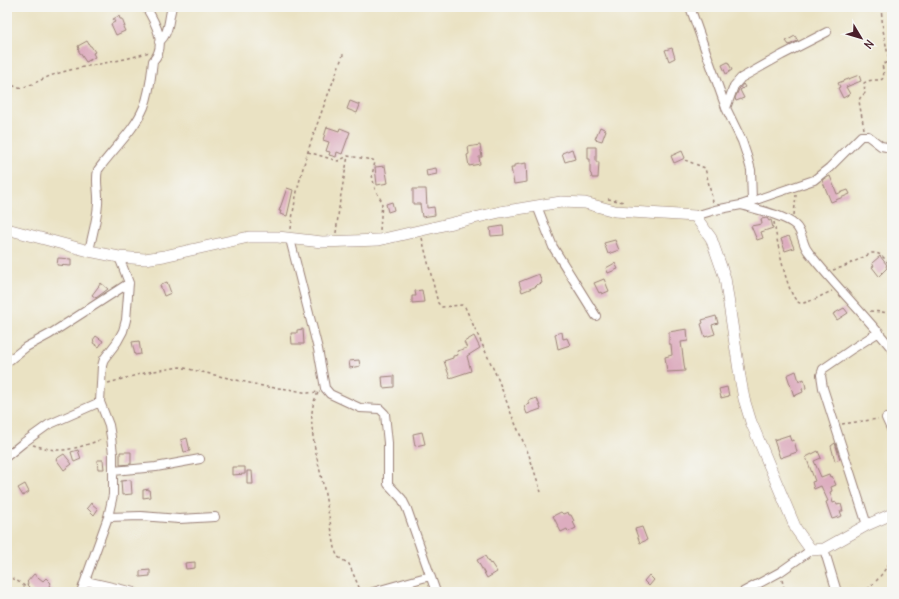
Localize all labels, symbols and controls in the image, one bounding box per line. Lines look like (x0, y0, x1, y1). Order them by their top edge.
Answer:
north arrow (841, 18, 881, 58)
text: N (861, 37, 877, 51)

